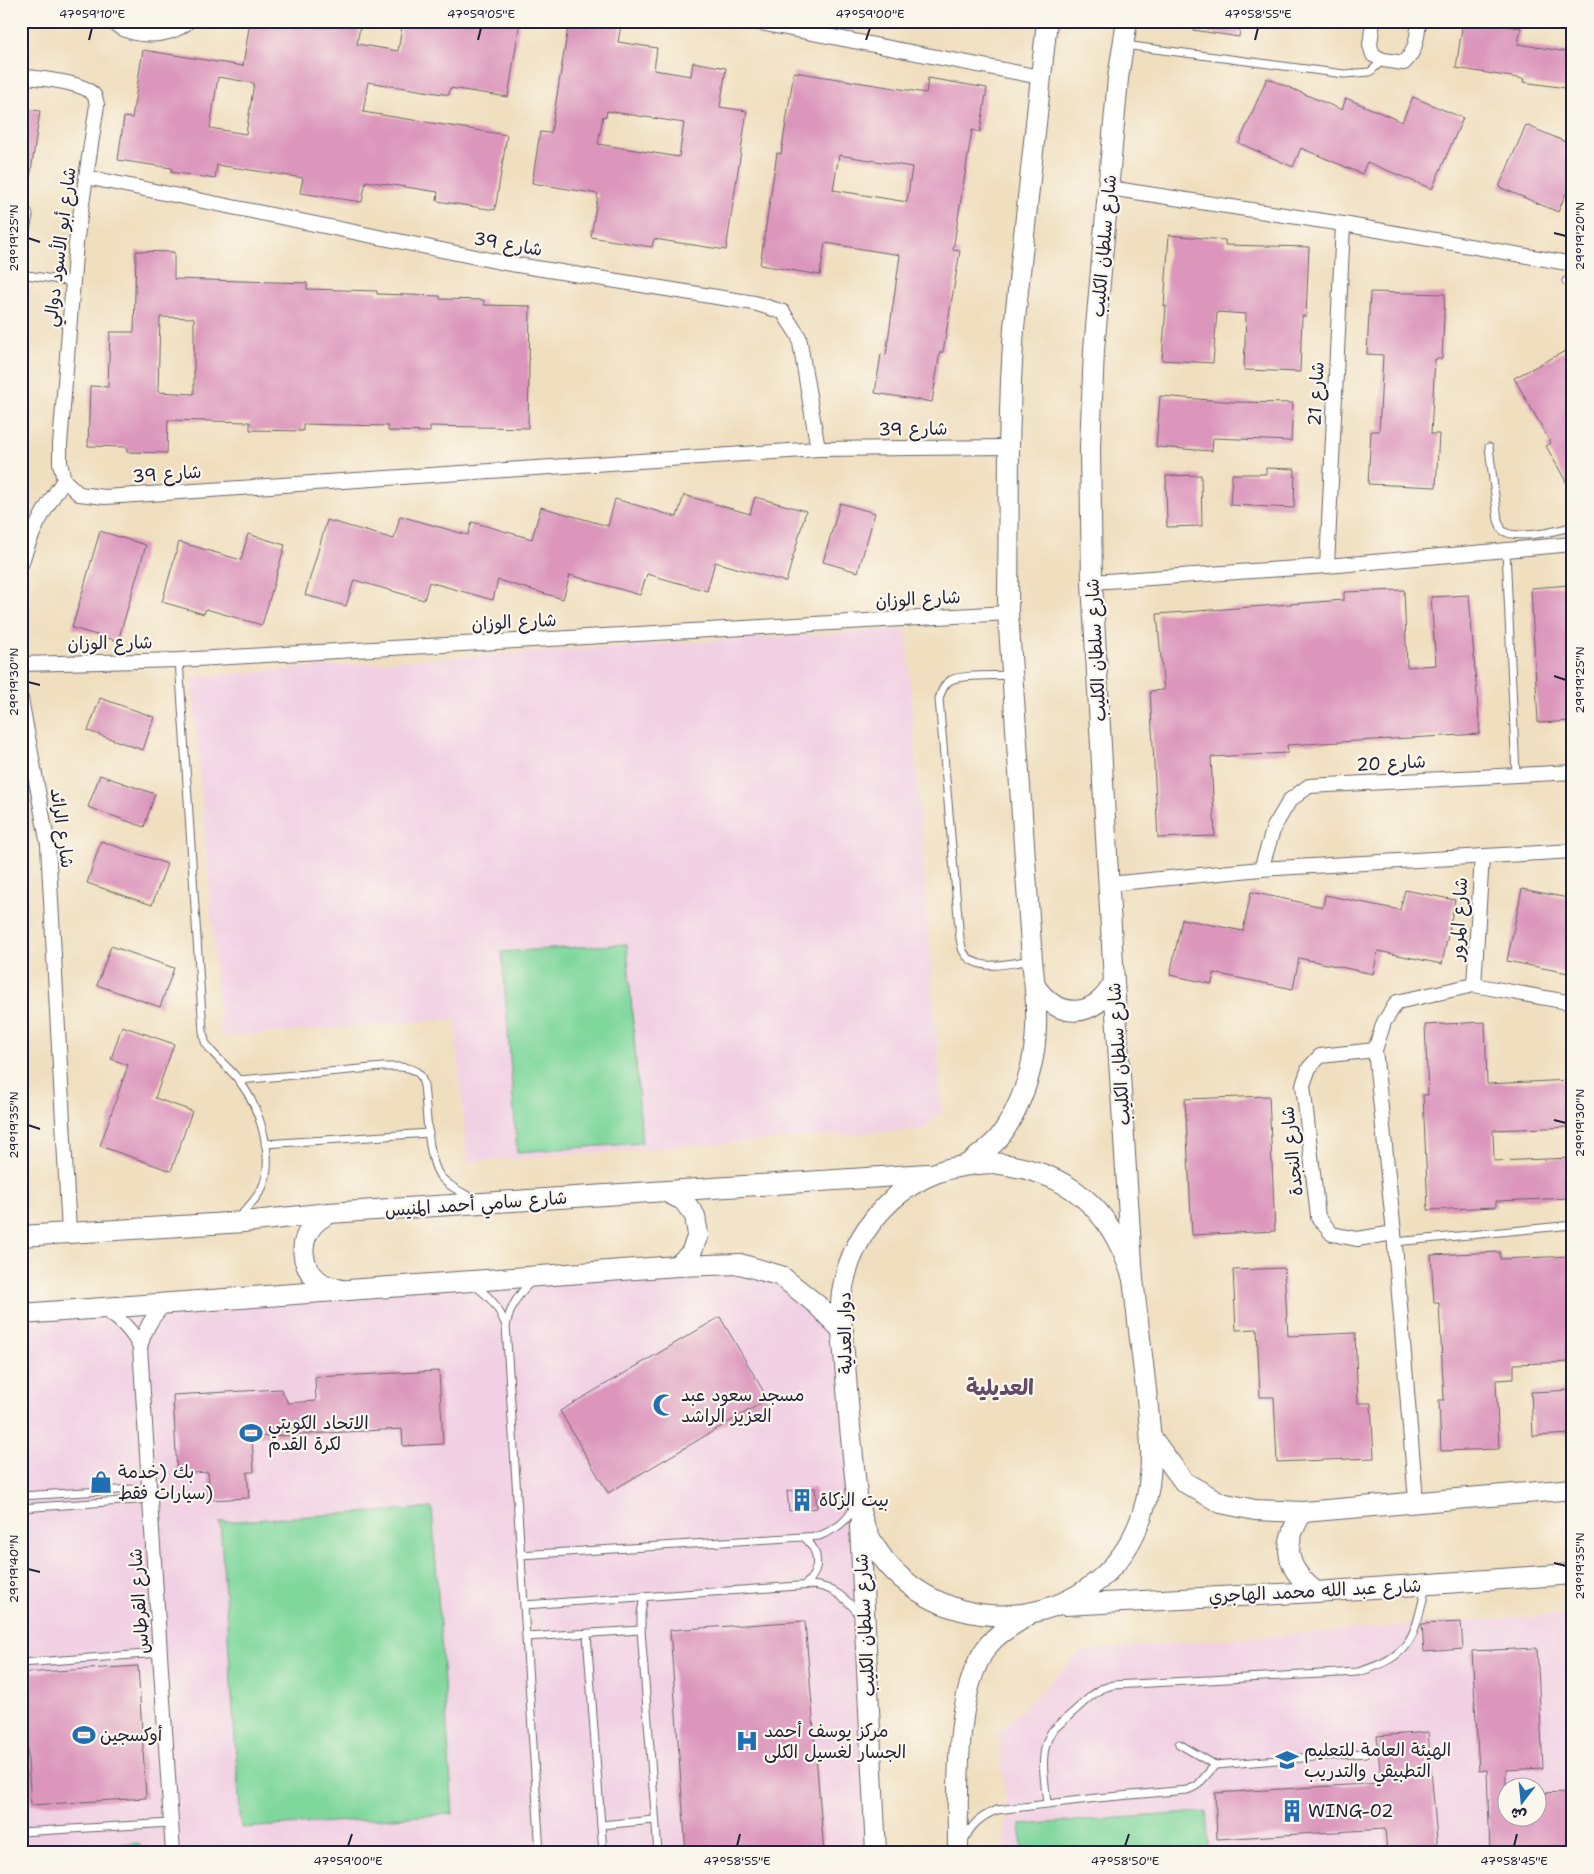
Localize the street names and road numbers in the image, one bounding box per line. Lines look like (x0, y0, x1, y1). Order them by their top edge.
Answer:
street label: شارع أبو الأسود دوالي (38, 166, 86, 329)
street label: شارع سلطان الكليب (1086, 174, 1122, 318)
street label: شارع 39 (472, 226, 544, 262)
street label: شارع 21 (1302, 361, 1330, 427)
street label: شارع 39 (878, 416, 948, 442)
street label: شارع 39 (132, 460, 202, 488)
street label: شارع سلطان الكليب (1080, 578, 1112, 722)
street label: شارع الوزان (875, 585, 961, 613)
street label: شارع الوزان (471, 608, 557, 636)
street label: شارع الوزان (67, 630, 153, 656)
street label: شارع 20 (1356, 749, 1426, 777)
street label: شارع الرائد (45, 786, 79, 870)
street label: شارع المرور (1445, 877, 1473, 963)
street label: شارع سلطان الكليب (1102, 982, 1136, 1126)
street label: شارع النجدة (1275, 1105, 1309, 1197)
street label: شارع سامي أحمد المنيس (384, 1186, 568, 1226)
street label: دوار العدلية (832, 1292, 858, 1374)
street label: شارع القرطاس (123, 1547, 155, 1655)
street label: شارع سلطان الكليب (849, 1553, 881, 1697)
street label: شارع عبد الله محمد الهاجري (1208, 1573, 1422, 1610)

